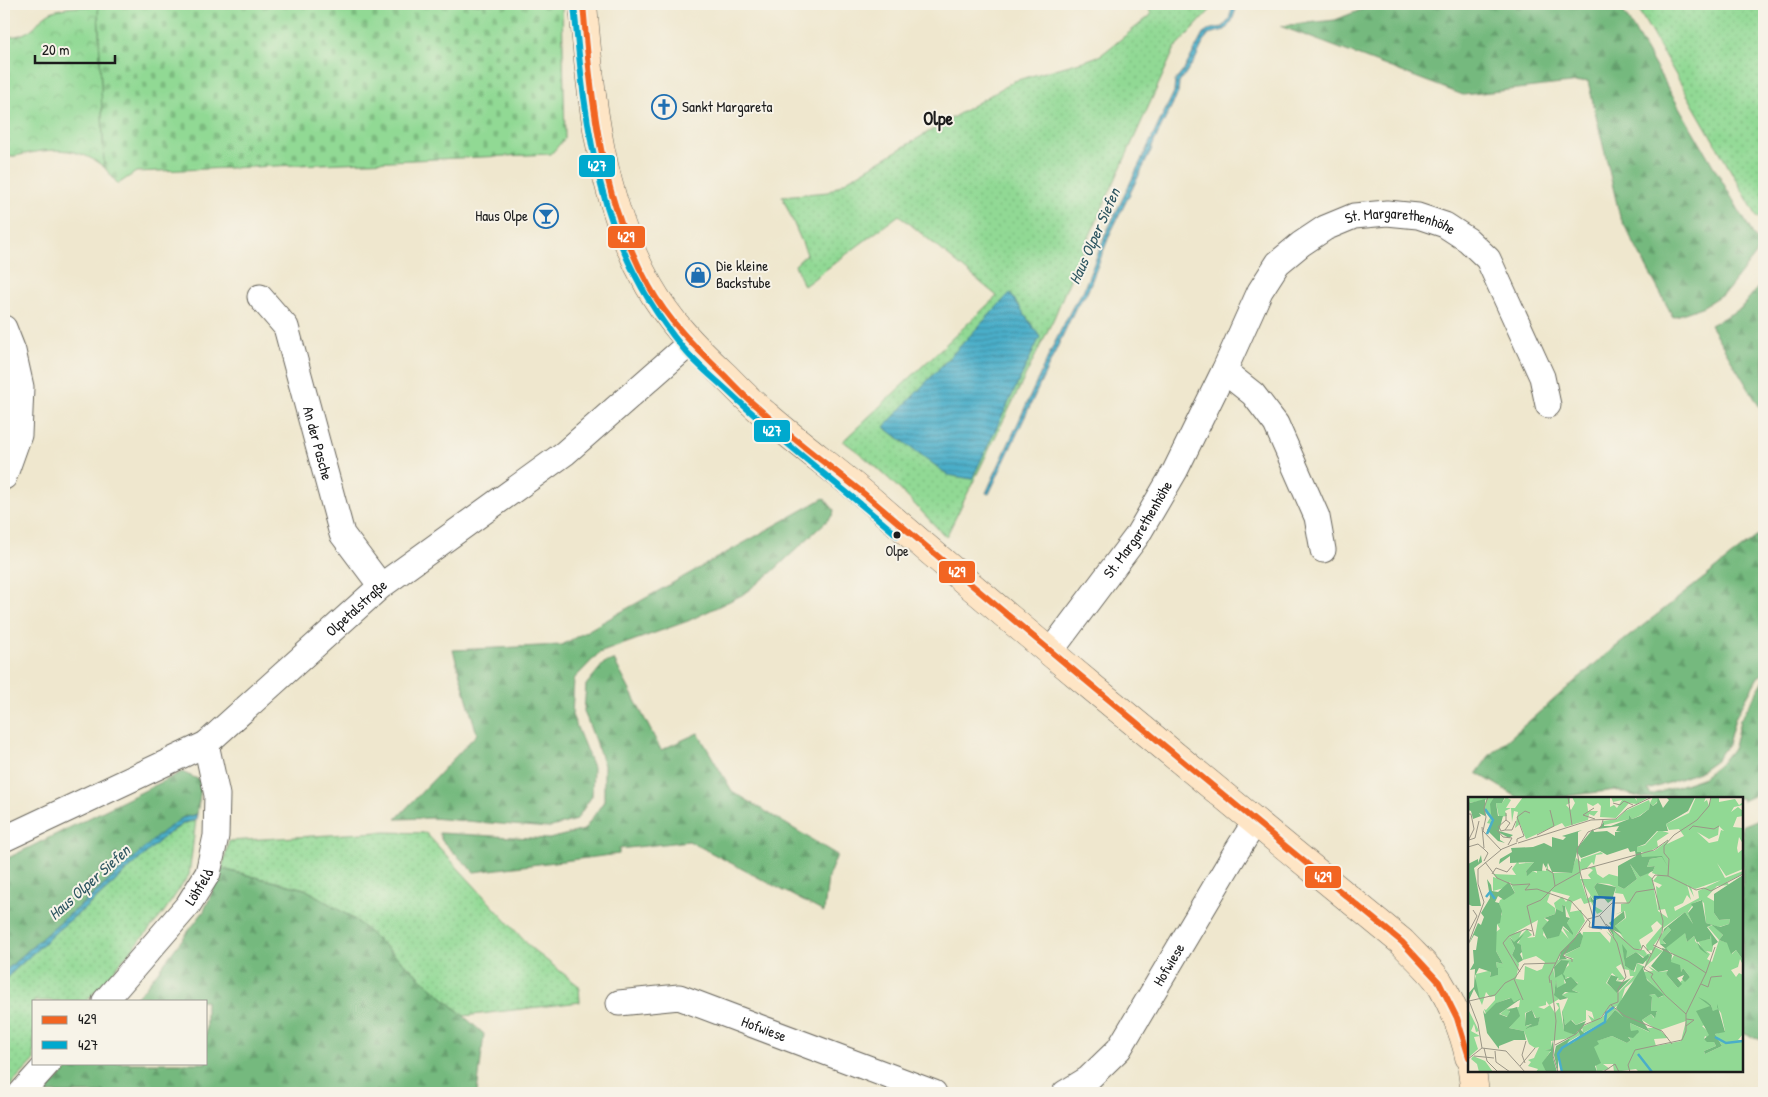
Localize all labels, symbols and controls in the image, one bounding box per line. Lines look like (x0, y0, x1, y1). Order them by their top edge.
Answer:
scale bar (35, 32, 115, 64)
text: 20 m (42, 39, 69, 60)
church icon: Sankt Margareta (651, 94, 677, 120)
place label: Sankt Margareta (682, 96, 772, 117)
district label: Olpe (923, 106, 954, 132)
line badge: 427 (578, 154, 616, 178)
text: 427 (588, 156, 606, 175)
water label: Haus Olper Siefen (1063, 183, 1126, 287)
street label: St. Margarethenhöhe (1341, 202, 1460, 239)
bar icon: Haus Olpe (533, 203, 559, 229)
place label: Haus Olpe (475, 205, 528, 226)
line badge: 429 (607, 225, 646, 249)
text: 429 (618, 227, 635, 246)
place label: Die kleine Backstube (716, 255, 771, 293)
shop icon: Die kleine Backstube (685, 262, 711, 288)
street label: An der Pasche (298, 404, 338, 482)
line badge: 427 (753, 419, 791, 443)
text: 427 (763, 421, 781, 440)
street label: St. Margarethenhöhe (1098, 477, 1177, 582)
marker: Olpe (892, 530, 902, 540)
place label: Olpe (885, 541, 909, 561)
line badge: 429 (938, 560, 976, 584)
text: 429 (949, 562, 966, 581)
street label: Olpetalstraße (321, 574, 391, 641)
inset map (1468, 797, 1743, 1072)
water label: Haus Olper Siefen (43, 838, 136, 925)
line badge: 429 (1304, 865, 1342, 889)
text: 429 (1315, 867, 1332, 886)
street label: Löhfeld (179, 868, 218, 909)
street label: Hofwiese (1148, 939, 1189, 990)
legend (32, 1000, 208, 1064)
text: 429 (78, 1008, 97, 1029)
street label: Hofwiese (739, 1010, 790, 1047)
text: 427 (78, 1034, 98, 1055)

